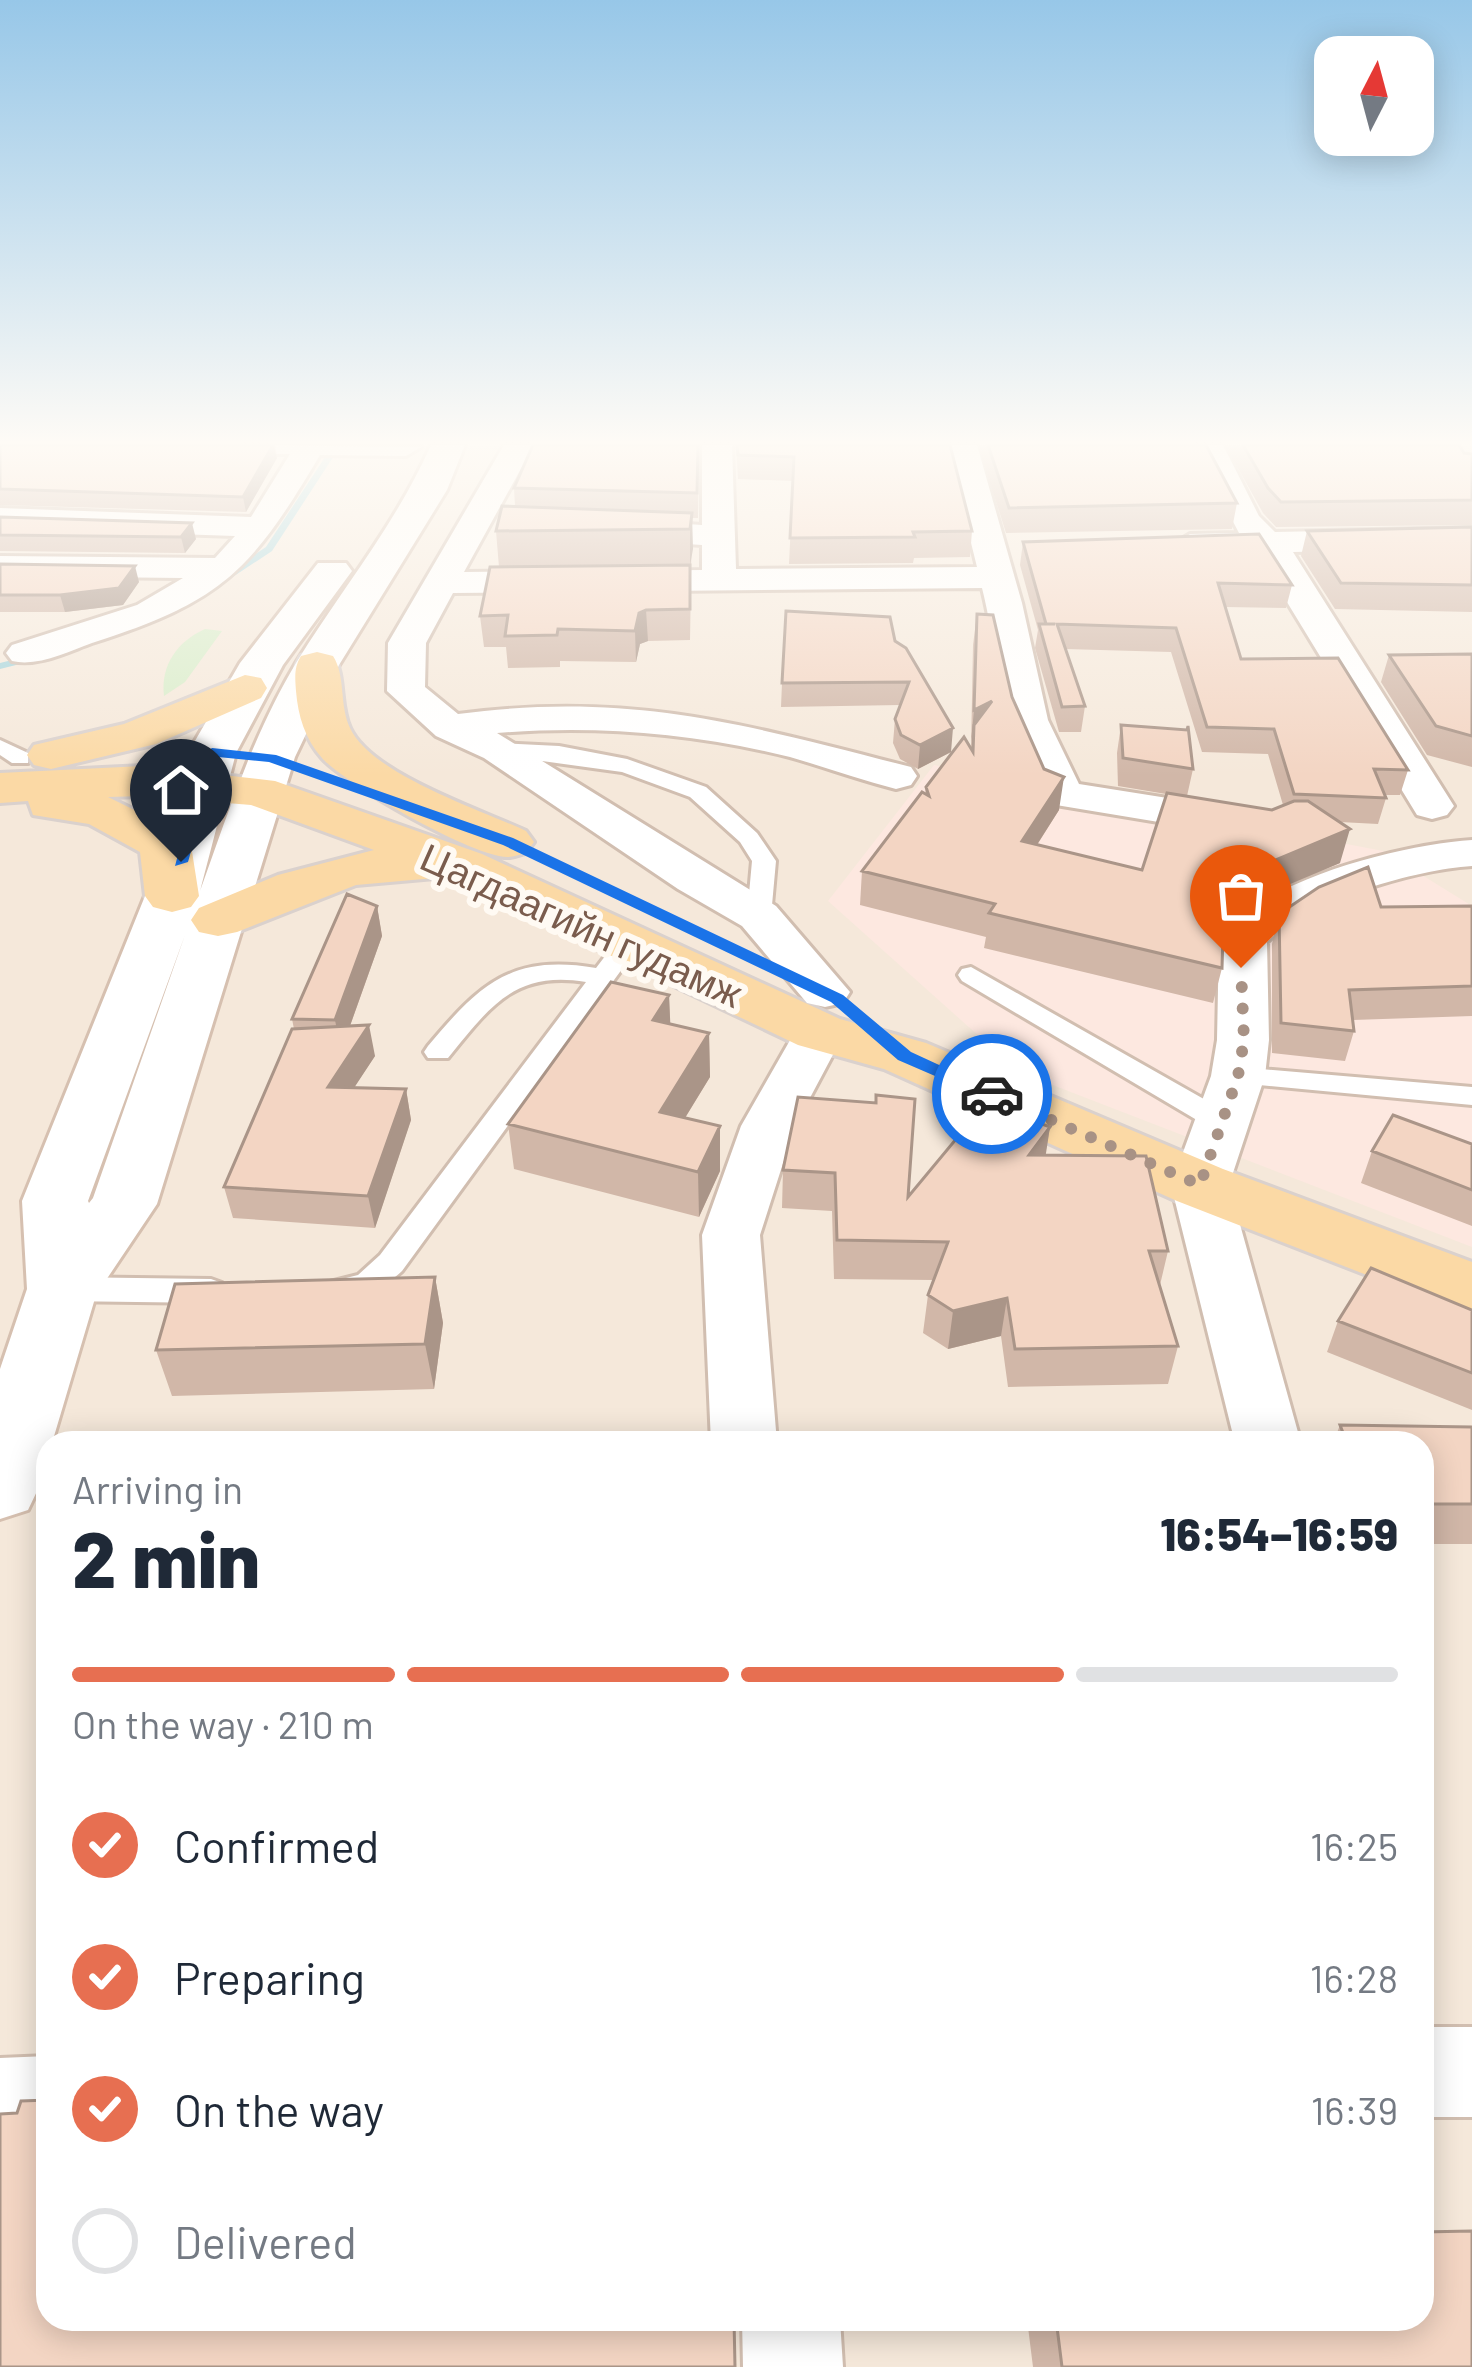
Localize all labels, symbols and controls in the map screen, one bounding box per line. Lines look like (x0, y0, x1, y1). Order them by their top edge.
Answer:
north arrow (1314, 36, 1434, 156)
map controls (1314, 36, 1434, 156)
pin (130, 739, 232, 862)
icon: home (148, 757, 214, 823)
street label: Цагдаагийн гудамж (414, 832, 750, 1016)
pin (1190, 845, 1292, 968)
icon: bag (1208, 863, 1274, 929)
courier (932, 1034, 1052, 1154)
icon: car (959, 1061, 1025, 1127)
text: Arriving in (72, 1465, 243, 1512)
text: 16:54–16:59 (1160, 1506, 1398, 1560)
text: 2 min (72, 1510, 260, 1604)
text: On the way · 210 m (72, 1700, 374, 1747)
icon: check (72, 1812, 138, 1878)
text: Confirmed (174, 1818, 379, 1872)
text: 16:25 (1310, 1822, 1398, 1869)
icon: check (72, 1944, 138, 2010)
text: Preparing (174, 1950, 365, 2004)
text: 16:28 (1310, 1954, 1398, 2001)
icon: check (72, 2076, 138, 2142)
text: On the way (174, 2082, 384, 2136)
text: 16:39 (1311, 2086, 1398, 2133)
text: Delivered (174, 2214, 357, 2268)

